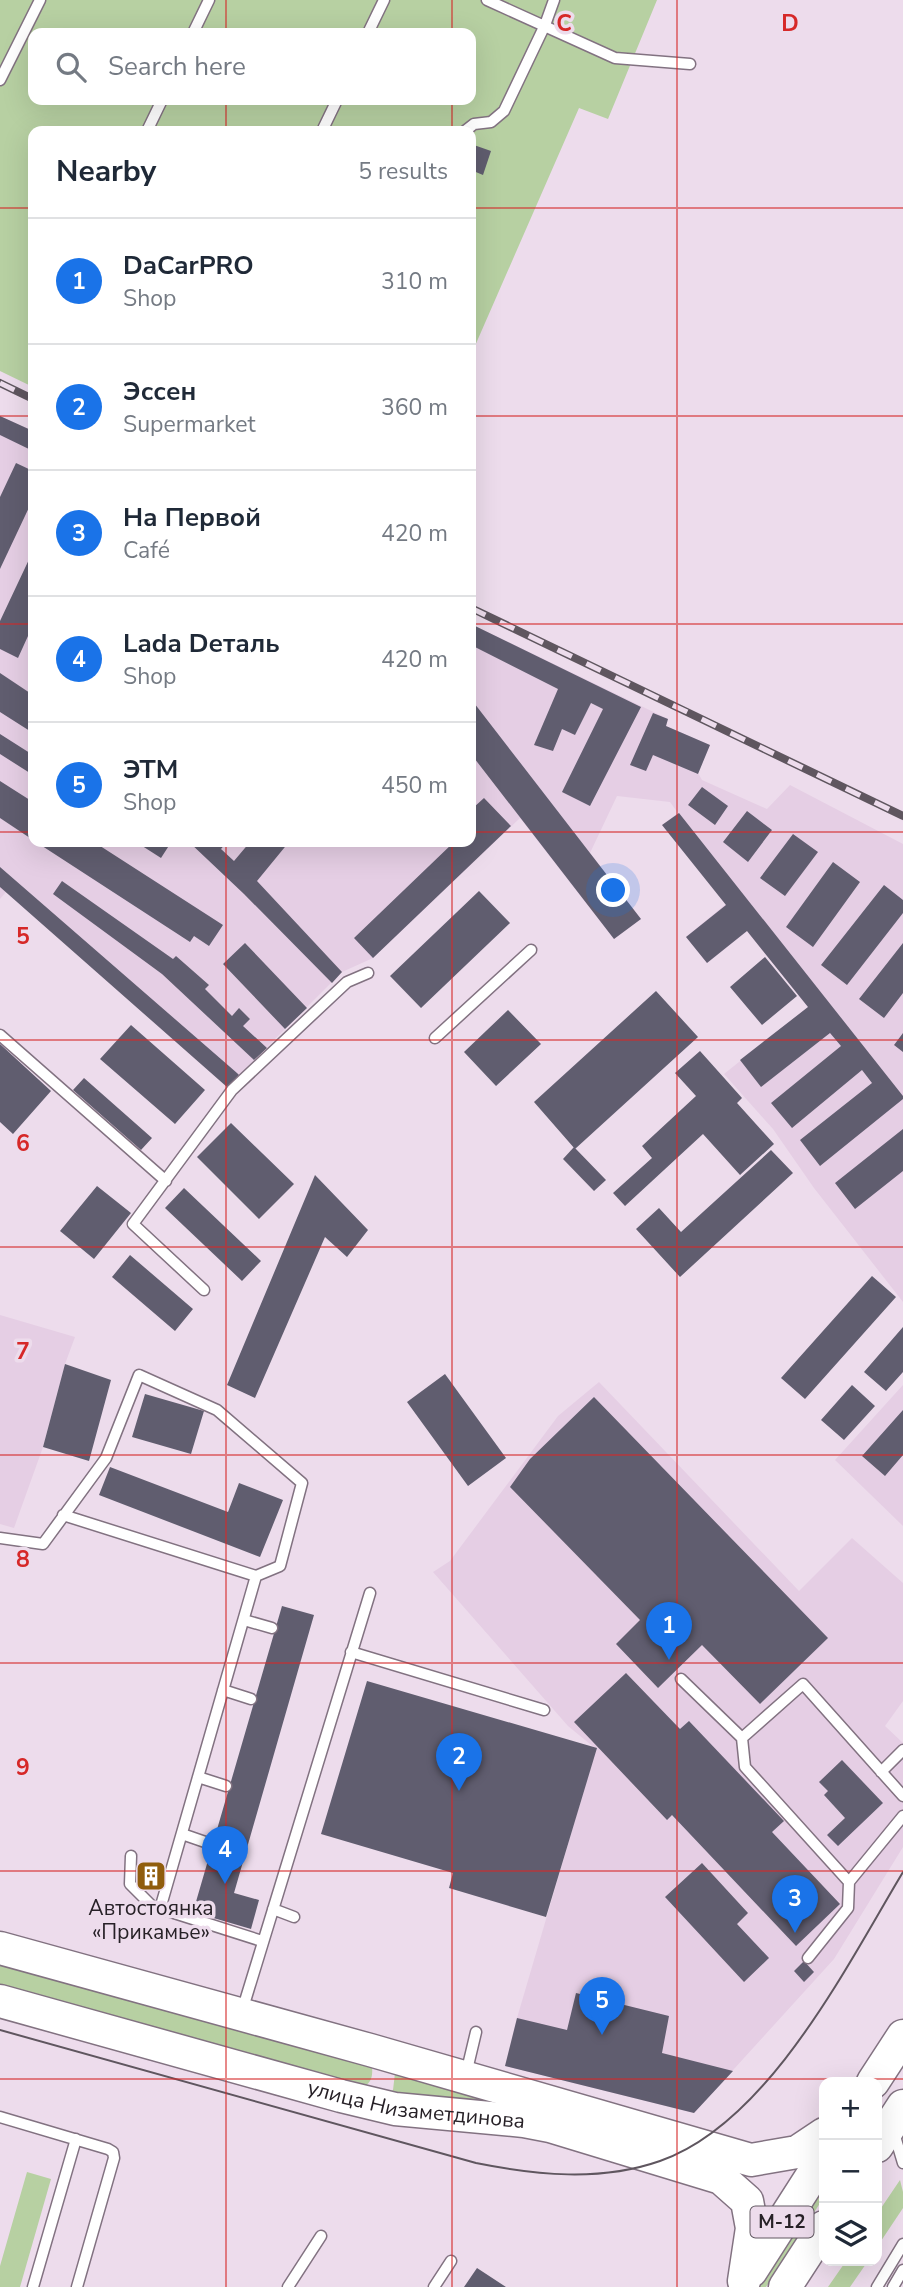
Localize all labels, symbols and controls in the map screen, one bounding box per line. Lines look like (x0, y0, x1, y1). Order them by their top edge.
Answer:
text: C (556, 8, 572, 39)
text: D (781, 8, 799, 39)
search box (28, 28, 476, 105)
icon: search (52, 48, 90, 86)
text: Search here (108, 49, 246, 84)
text: Nearby (56, 151, 156, 192)
text: 5 results (358, 156, 448, 187)
text: DaCarPRO (123, 248, 254, 283)
text: 1 (72, 266, 86, 297)
text: 310 m (381, 266, 448, 297)
text: Shop (123, 283, 176, 314)
text: Эссен (123, 374, 196, 409)
text: 2 (72, 392, 86, 423)
text: 360 m (381, 392, 448, 423)
text: Supermarket (123, 409, 256, 440)
text: На Первой (123, 500, 261, 535)
text: 3 (72, 518, 86, 549)
text: 420 m (381, 518, 448, 549)
text: Café (123, 535, 170, 566)
text: Lada Dеталь (123, 626, 280, 661)
text: 4 (72, 644, 86, 675)
text: 420 m (381, 644, 448, 675)
text: Shop (123, 661, 176, 692)
text: ЭТМ (123, 752, 178, 787)
text: 5 (72, 770, 86, 801)
text: 450 m (381, 770, 448, 801)
text: Shop (123, 787, 176, 818)
your location (596, 873, 630, 907)
text: 5 (16, 921, 30, 952)
text: 6 (16, 1128, 30, 1159)
text: 7 (16, 1336, 30, 1367)
text: 8 (16, 1544, 30, 1575)
pin: 1 (646, 1602, 692, 1660)
pin: 2 (436, 1733, 482, 1791)
text: 9 (16, 1752, 30, 1783)
pin: 4 (202, 1826, 248, 1884)
building icon: Автостоянка «Прикамье» (134, 1859, 168, 1893)
pin: 3 (772, 1875, 818, 1933)
place label: Автостоянка «Прикамье» (88, 1894, 214, 1946)
pin: 5 (579, 1977, 625, 2035)
street label: улица Низаметдинова (304, 2073, 526, 2135)
map controls (819, 2077, 882, 2266)
button: + (819, 2077, 882, 2140)
button: − (819, 2140, 882, 2203)
button: layers (819, 2203, 882, 2266)
road number: М-12 (750, 2206, 814, 2238)

